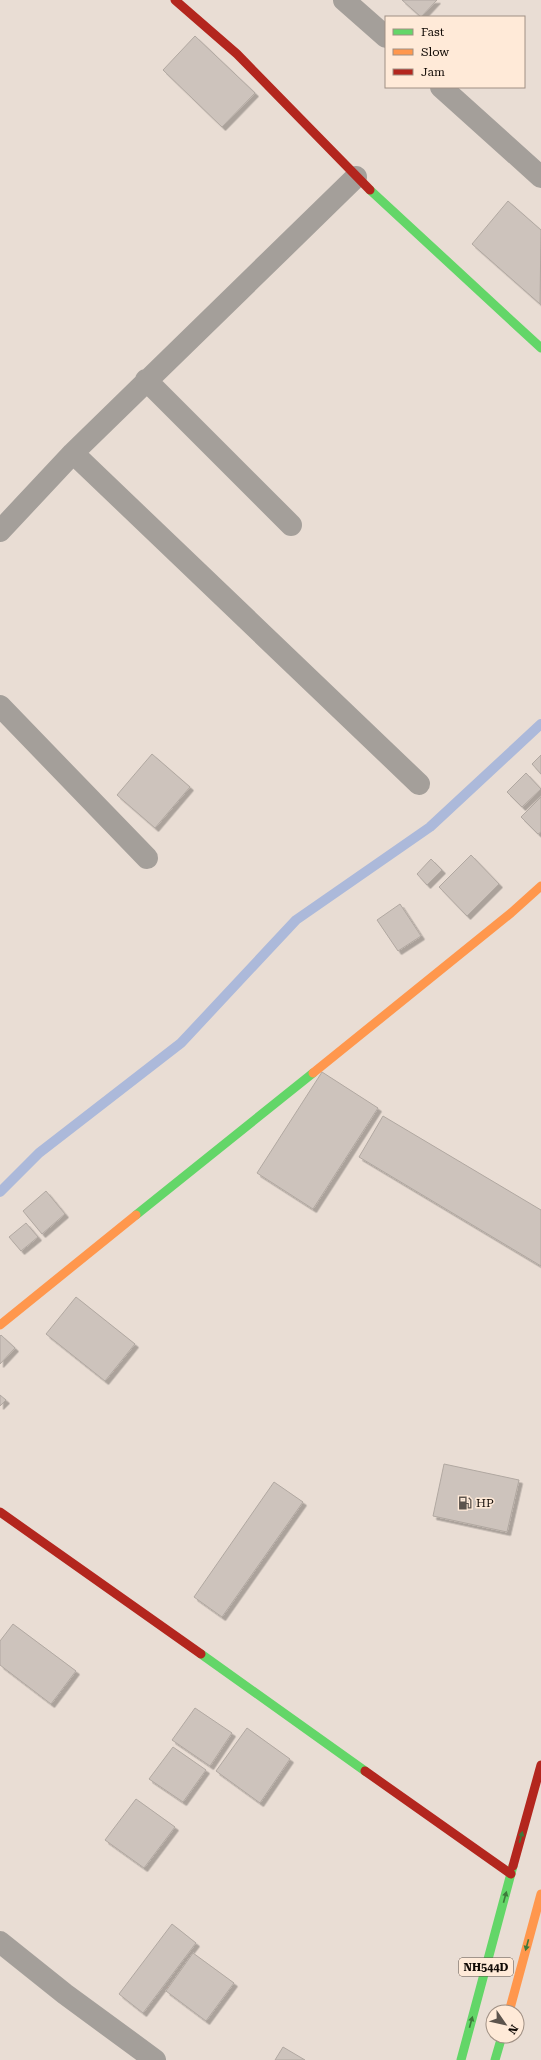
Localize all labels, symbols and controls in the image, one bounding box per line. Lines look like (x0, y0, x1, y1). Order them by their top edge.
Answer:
legend (385, 16, 525, 88)
text: Fast (421, 25, 445, 39)
text: Slow (421, 45, 449, 59)
text: Jam (421, 65, 445, 79)
fuel station icon: HP (457, 1495, 473, 1511)
place label: HP (476, 1496, 494, 1510)
one-way arrow (519, 1830, 525, 1843)
one-way arrow (502, 1891, 508, 1903)
one-way arrow (524, 1939, 530, 1951)
road number: NH544D (459, 1958, 513, 1976)
north arrow (485, 2004, 525, 2044)
one-way arrow (468, 2016, 474, 2028)
text: N (505, 2022, 521, 2037)

